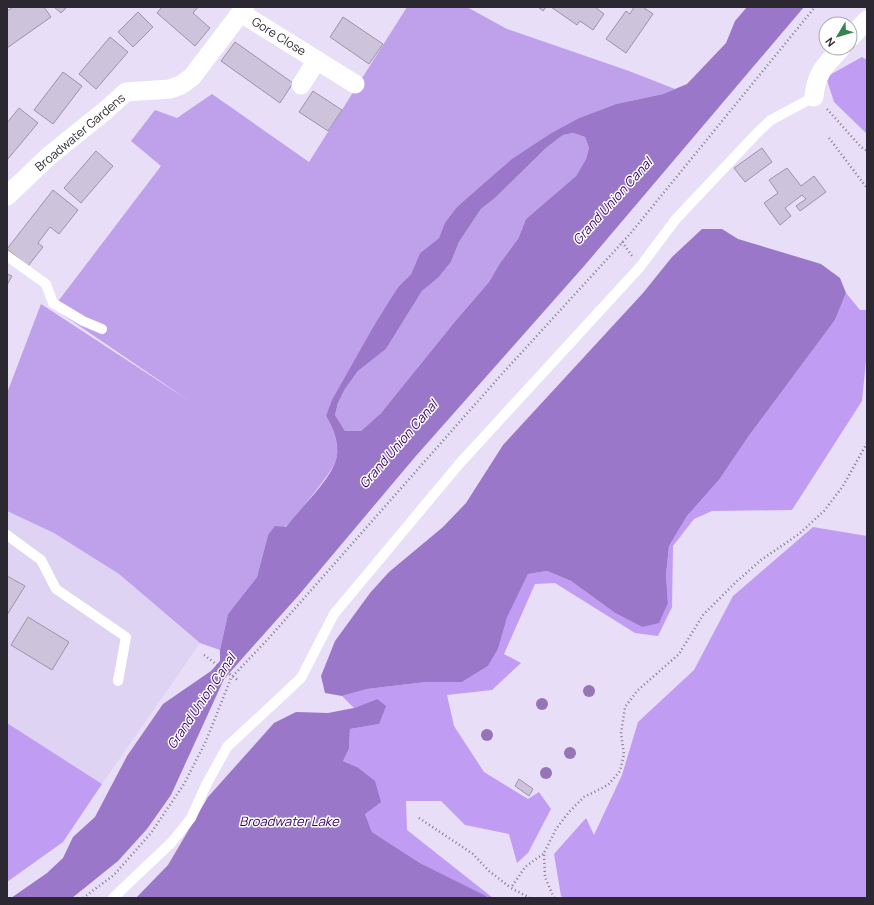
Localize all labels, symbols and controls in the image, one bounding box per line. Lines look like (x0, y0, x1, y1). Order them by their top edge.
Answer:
street label: Gore Close (249, 13, 309, 59)
north arrow (818, 16, 858, 56)
text: N (821, 35, 838, 50)
street label: Broadwater Gardens (31, 89, 129, 175)
water label: Grand Union Canal (568, 152, 657, 248)
water label: Grand Union Canal (355, 395, 443, 492)
water label: Grand Union Canal (162, 648, 241, 752)
water label: Broadwater Lake (239, 812, 340, 830)

